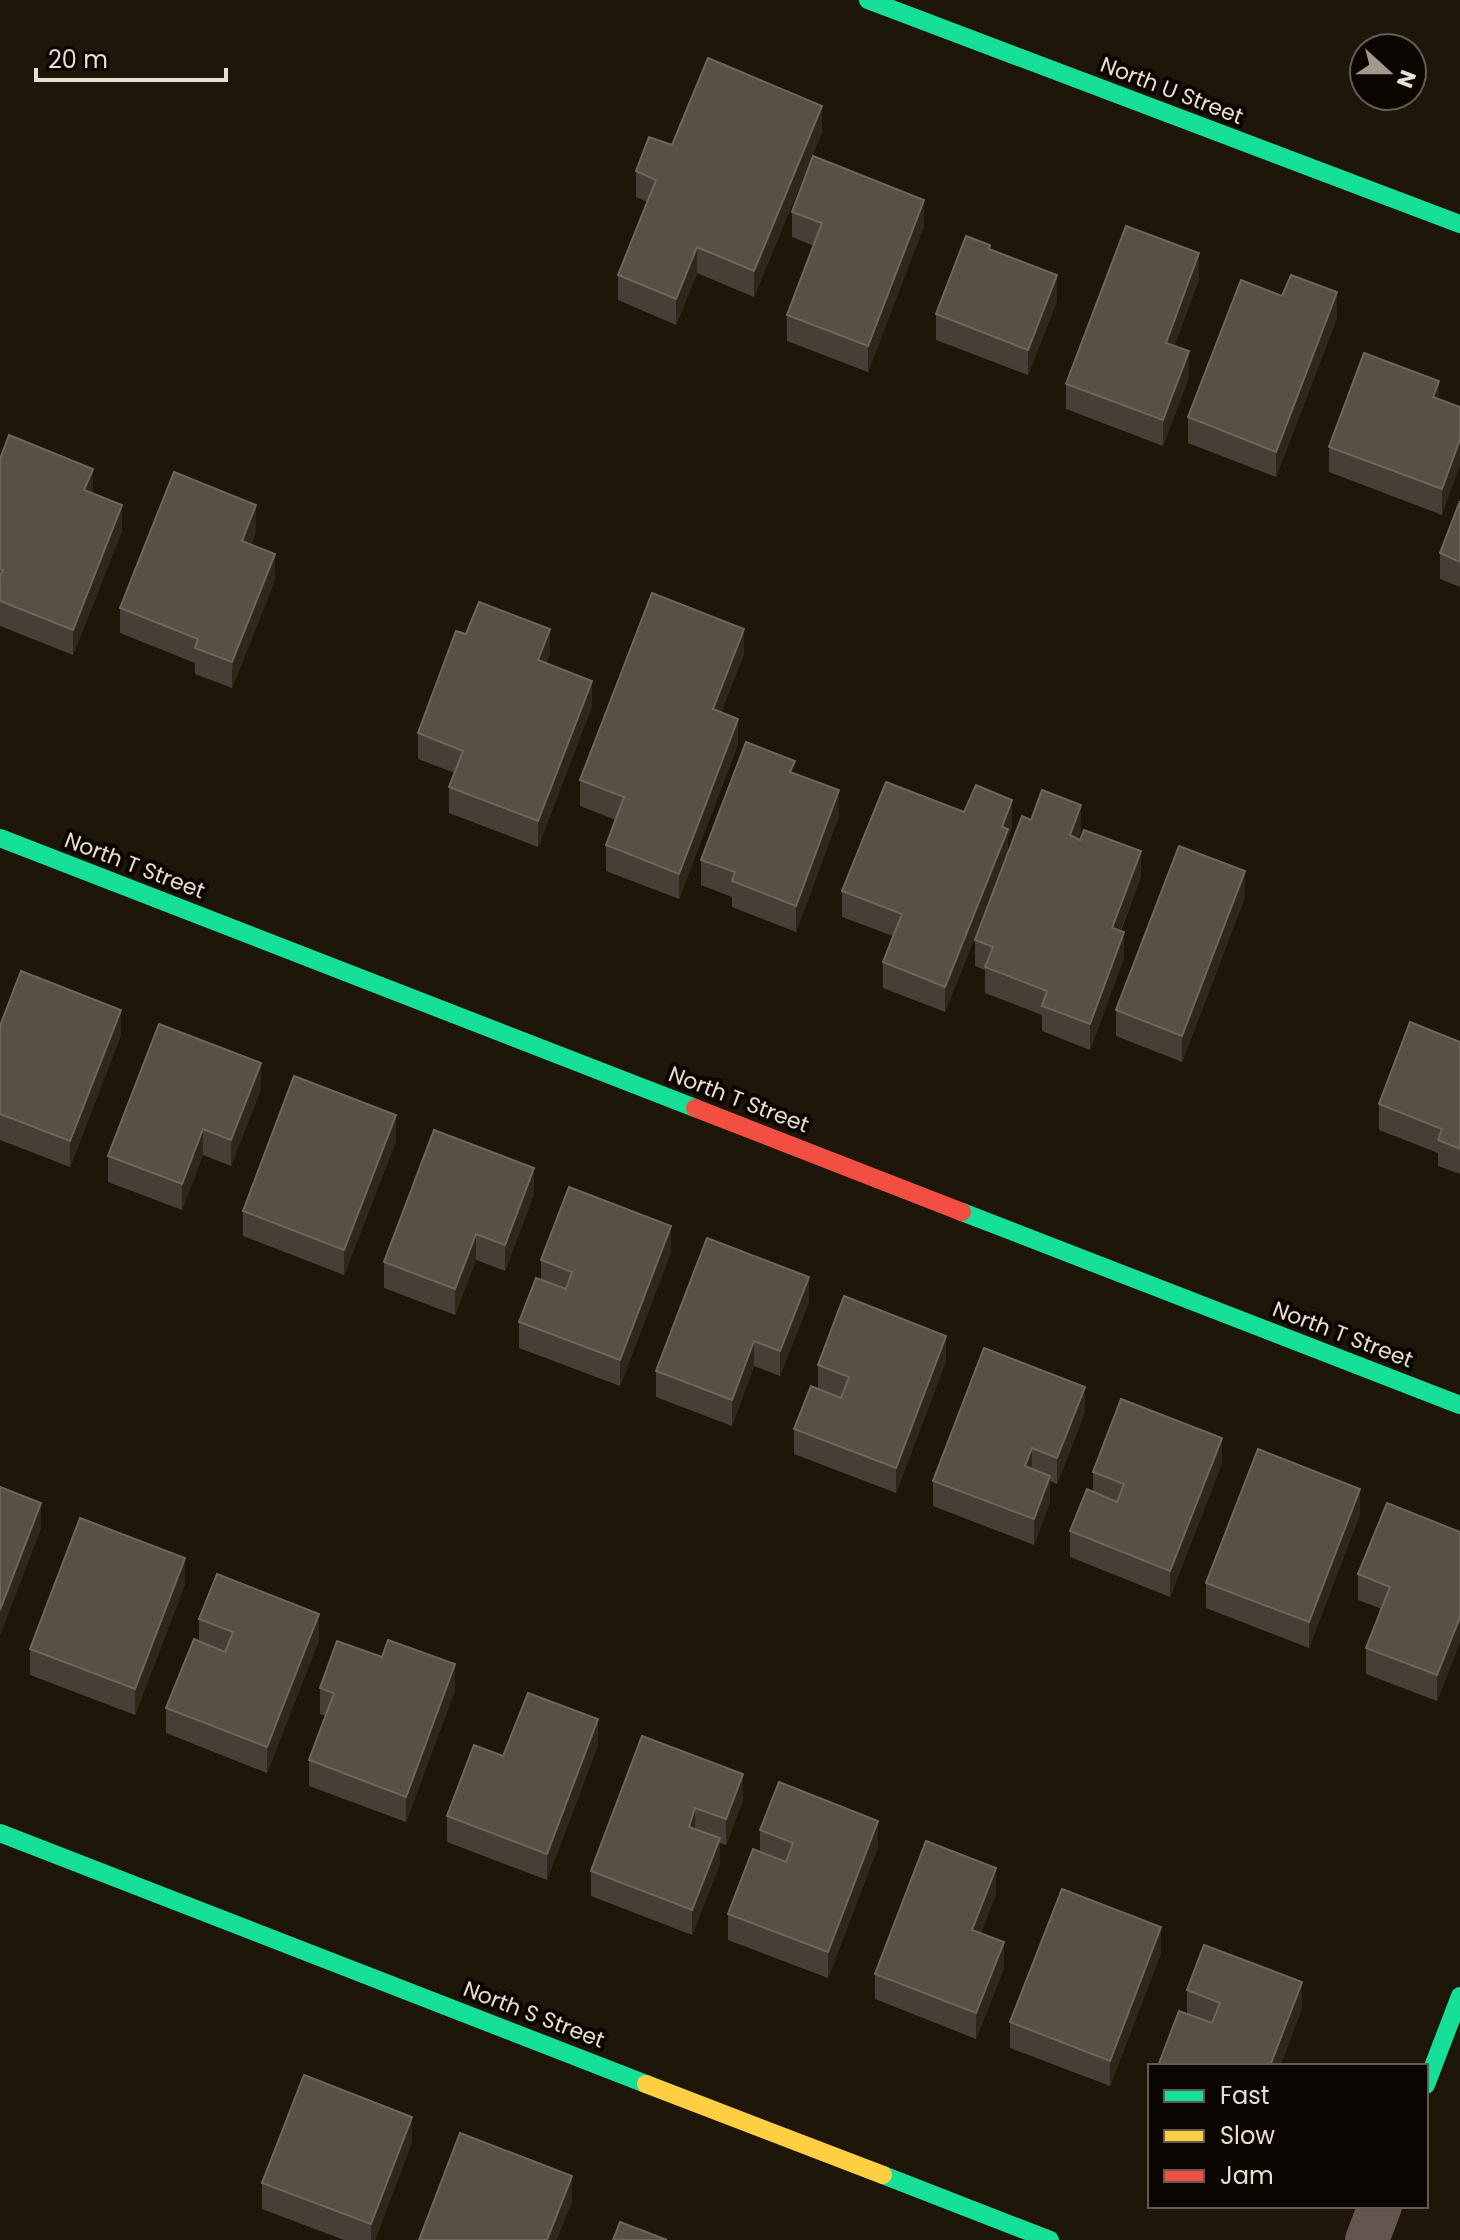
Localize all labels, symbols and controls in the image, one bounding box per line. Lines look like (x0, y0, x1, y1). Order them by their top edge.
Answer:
scale bar (36, 32, 226, 82)
north arrow (1348, 32, 1428, 112)
text: 20 m (48, 43, 108, 76)
street label: North U Street (1096, 49, 1248, 132)
text: N (1389, 66, 1424, 92)
street label: North T Street (60, 824, 209, 906)
street label: North T Street (664, 1058, 813, 1140)
street label: North T Street (1268, 1293, 1417, 1375)
street label: North S Street (459, 1973, 609, 2056)
legend (1148, 2064, 1428, 2208)
text: Fast (1220, 2079, 1270, 2112)
text: Slow (1220, 2119, 1275, 2152)
text: Jam (1220, 2159, 1274, 2192)

